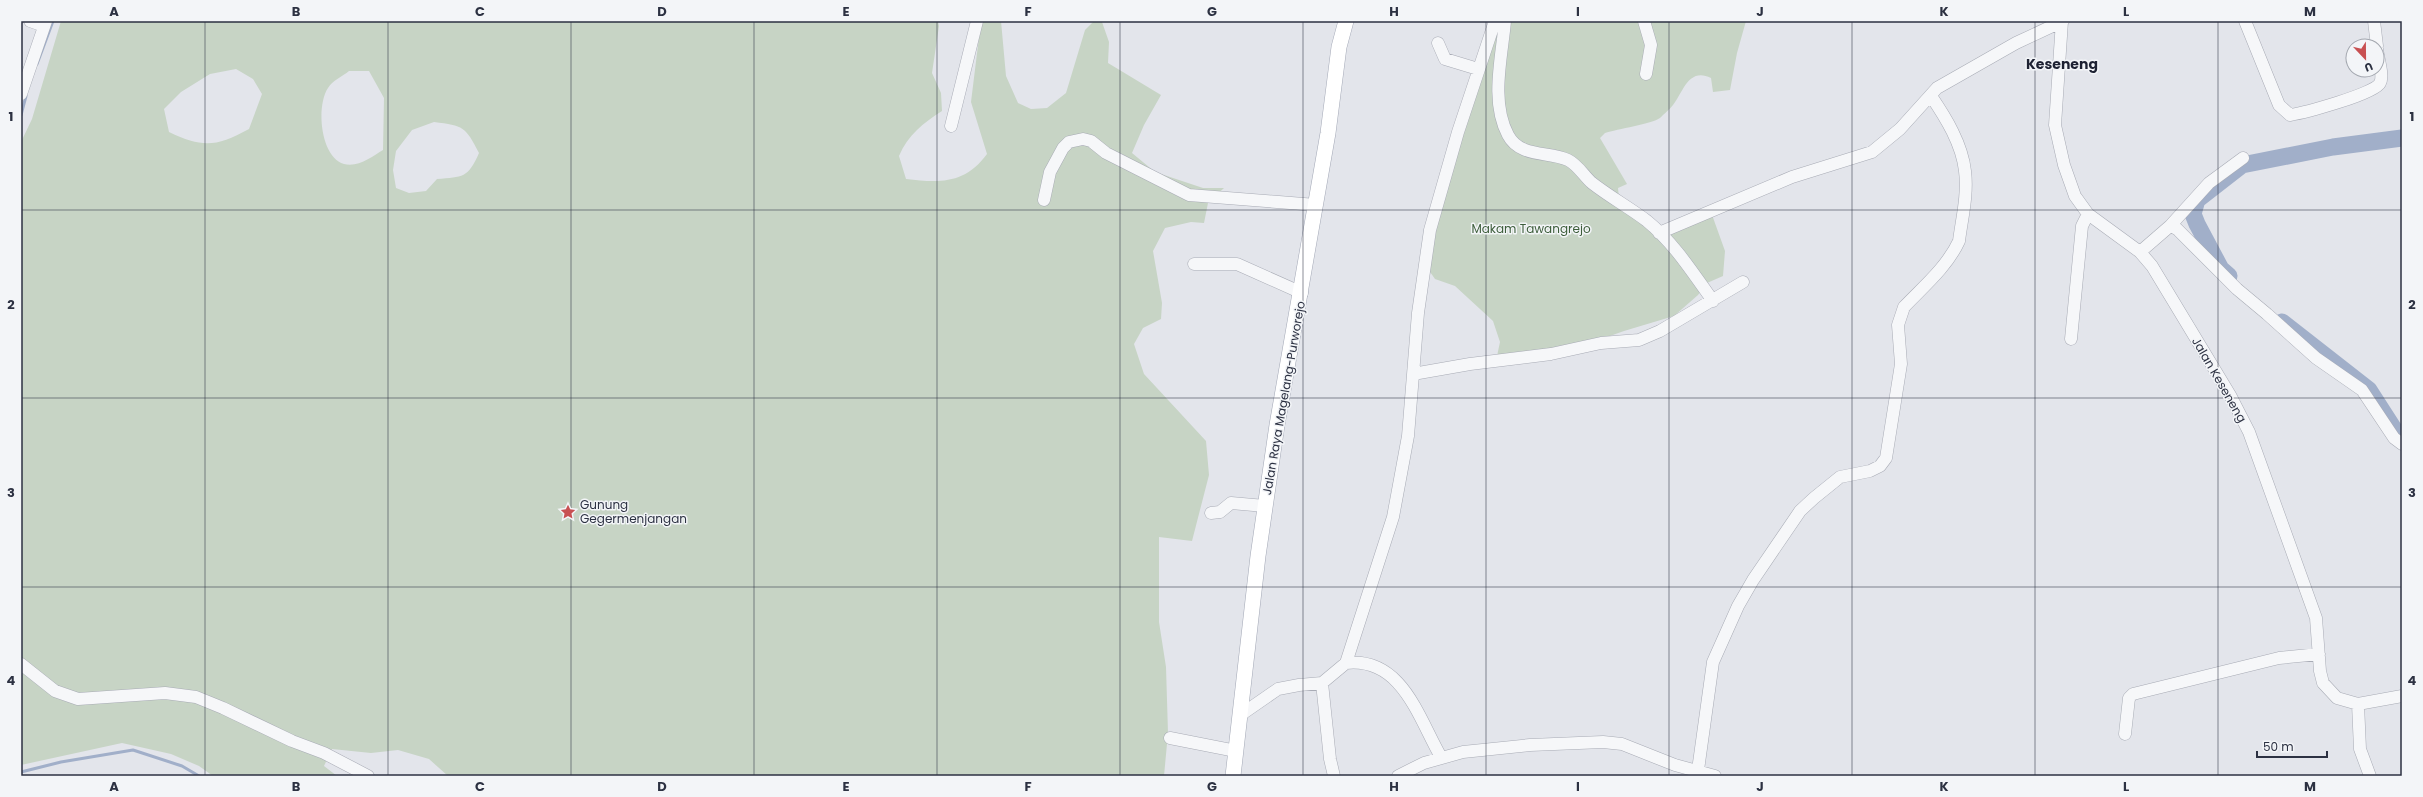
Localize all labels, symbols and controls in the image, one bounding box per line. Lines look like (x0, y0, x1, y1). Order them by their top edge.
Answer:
text: A (109, 2, 119, 21)
text: B (292, 2, 301, 21)
text: C (475, 2, 485, 21)
text: D (657, 2, 667, 21)
text: E (842, 2, 850, 21)
text: F (1024, 2, 1032, 21)
text: G (1207, 2, 1217, 21)
text: H (1389, 2, 1399, 21)
text: I (1576, 2, 1580, 21)
text: J (1756, 2, 1764, 21)
text: K (1939, 2, 1949, 21)
text: L (2123, 2, 2129, 21)
text: M (2304, 2, 2316, 21)
north arrow (2345, 38, 2385, 78)
district label: Keseneng (2026, 54, 2098, 74)
text: U (2362, 58, 2375, 76)
text: 1 (9, 107, 13, 126)
text: 1 (2410, 107, 2414, 126)
park label: Makam Tawangrejo (1471, 220, 1591, 237)
text: 2 (7, 295, 15, 314)
text: 2 (2408, 295, 2416, 314)
street label: Jalan Raya Magelang-Purworejo (1258, 299, 1309, 496)
street label: Jalan Keseneng (2188, 334, 2251, 425)
text: 3 (7, 483, 15, 502)
text: 3 (2408, 483, 2416, 502)
place label: Gunung Gegermenjangan (580, 496, 687, 527)
place icon: Gunung Gegermenjangan (559, 503, 577, 521)
text: 4 (7, 671, 16, 690)
text: 4 (2408, 671, 2417, 690)
scale bar (2257, 733, 2327, 759)
text: 50 m (2263, 738, 2294, 755)
text: A (109, 777, 119, 796)
text: B (292, 777, 301, 796)
text: C (475, 777, 485, 796)
text: D (657, 777, 667, 796)
text: E (842, 777, 850, 796)
text: F (1024, 777, 1032, 796)
text: G (1207, 777, 1217, 796)
text: H (1389, 777, 1399, 796)
text: I (1576, 777, 1580, 796)
text: J (1756, 777, 1764, 796)
text: K (1939, 777, 1949, 796)
text: L (2123, 777, 2129, 796)
text: M (2304, 777, 2316, 796)

